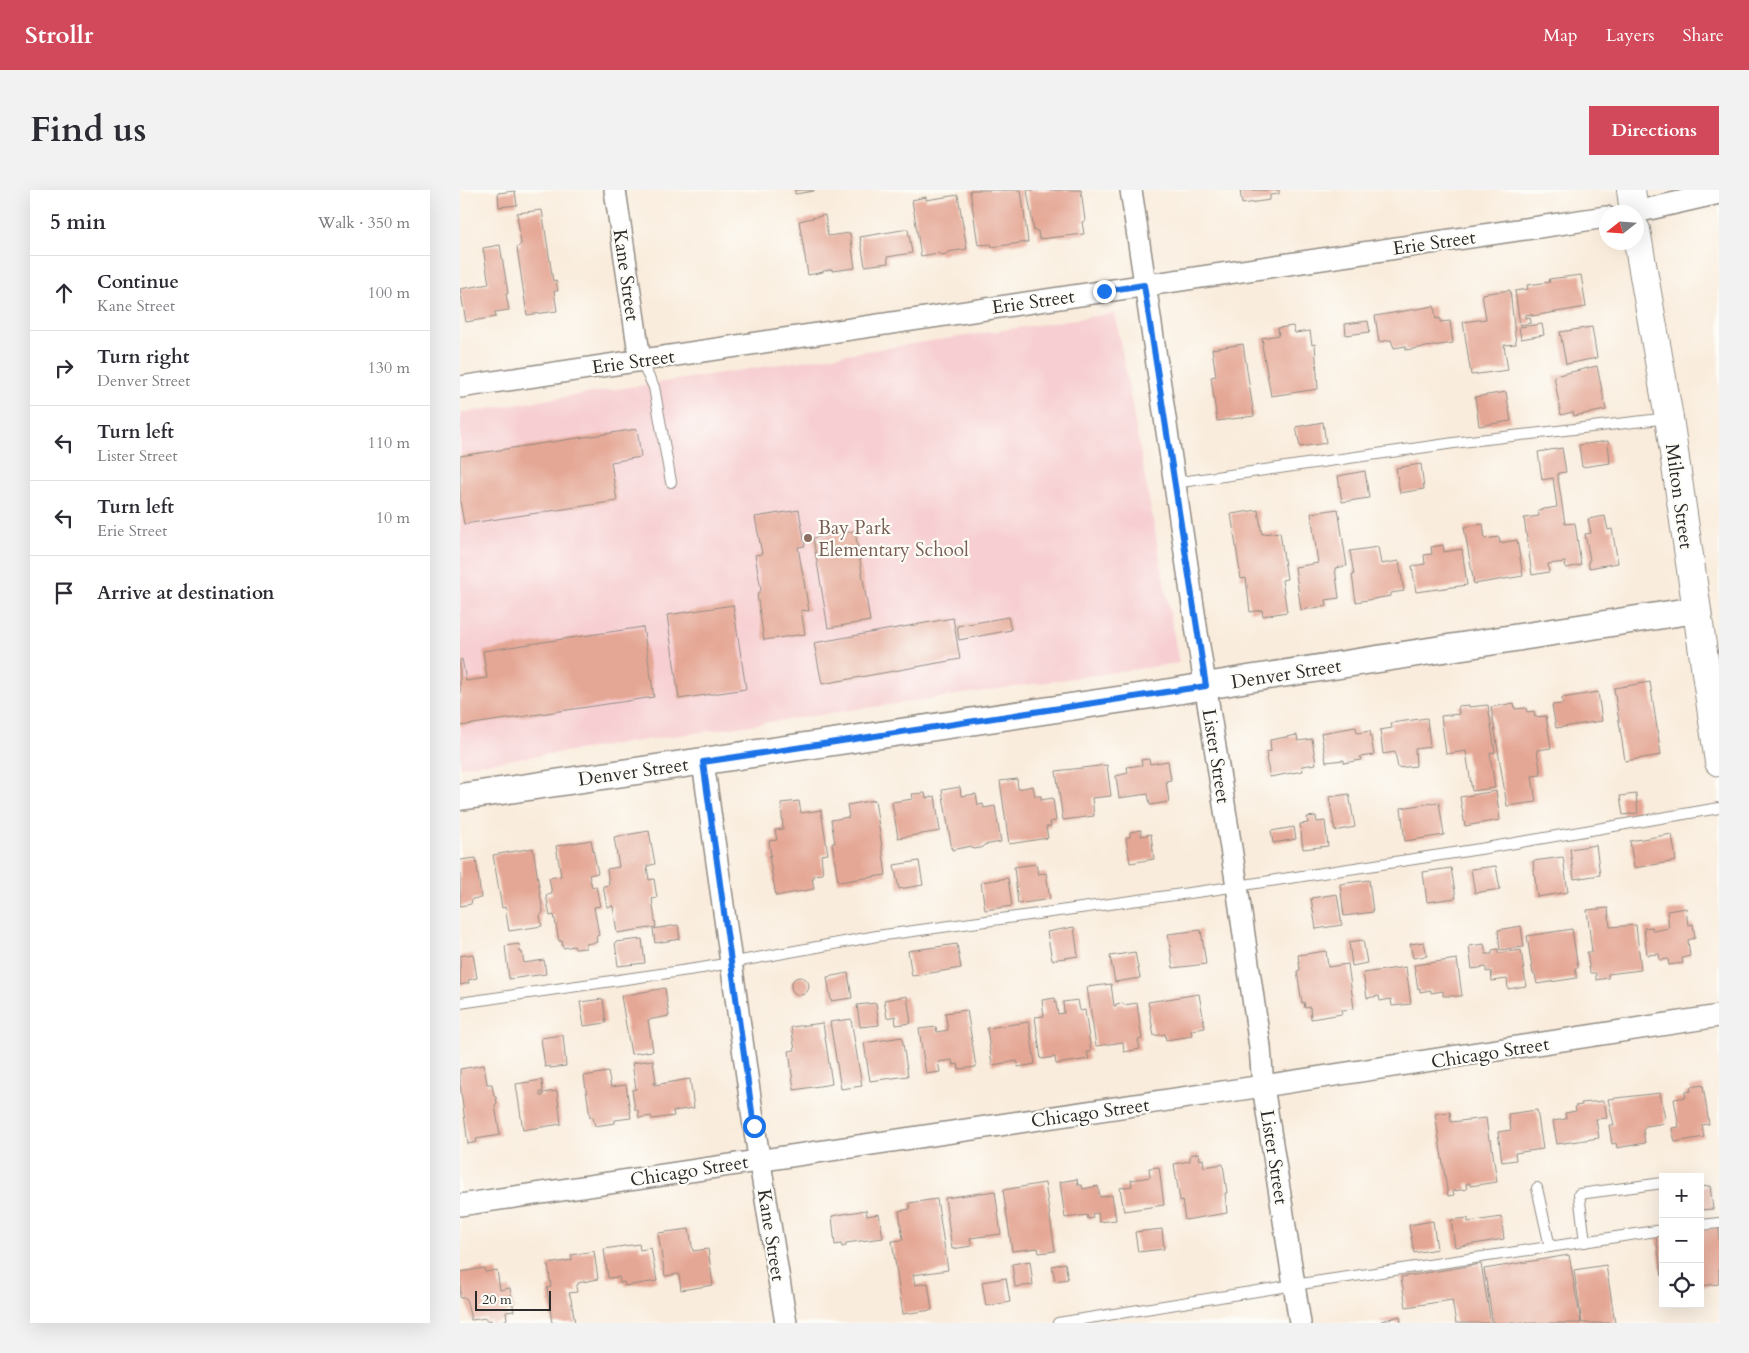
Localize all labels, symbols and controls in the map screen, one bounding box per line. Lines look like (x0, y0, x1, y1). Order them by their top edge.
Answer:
text: Strollr (25, 19, 93, 52)
text: Map (1543, 23, 1578, 48)
text: Layers (1606, 23, 1655, 48)
text: Share (1683, 23, 1724, 48)
text: Find us (30, 106, 146, 154)
button: Directions (1589, 106, 1719, 155)
north arrow (1599, 205, 1644, 250)
text: 5 min (50, 208, 106, 237)
text: Walk · 350 m (318, 212, 410, 234)
street label: Erie Street (1391, 224, 1477, 262)
street label: Kane Street (607, 227, 645, 323)
text: Continue (97, 269, 179, 295)
icon: ahead (50, 279, 78, 307)
route end (1093, 280, 1116, 303)
text: 100 m (368, 282, 410, 304)
street label: Erie Street (990, 283, 1076, 321)
text: Kane Street (97, 295, 175, 317)
street label: Erie Street (590, 343, 676, 381)
text: Turn right (97, 344, 189, 370)
icon: right (50, 354, 78, 382)
text: 130 m (368, 357, 410, 379)
text: Denver Street (97, 370, 190, 392)
text: Turn left (97, 419, 174, 445)
icon: left (50, 429, 78, 457)
text: 110 m (368, 432, 410, 454)
street label: Milton Street (1659, 442, 1699, 550)
text: Lister Street (97, 445, 177, 467)
text: Turn left (97, 494, 174, 520)
icon: left (50, 504, 78, 532)
text: 10 m (376, 507, 410, 529)
place label: Bay Park Elementary School (818, 515, 969, 563)
text: Erie Street (97, 520, 167, 542)
marker: Bay Park Elementary School (802, 532, 814, 544)
icon: arrive (50, 579, 78, 607)
text: Arrive at destination (97, 580, 274, 606)
street label: Denver Street (1229, 652, 1343, 695)
street label: Lister Street (1196, 707, 1236, 805)
street label: Denver Street (576, 751, 690, 793)
street label: Chicago Street (1429, 1031, 1551, 1075)
street label: Chicago Street (1029, 1092, 1151, 1134)
street label: Lister Street (1254, 1108, 1294, 1206)
route start (743, 1115, 766, 1138)
street label: Chicago Street (628, 1149, 750, 1193)
map controls (1659, 1173, 1704, 1308)
button: + (1659, 1173, 1704, 1218)
street label: Kane Street (751, 1187, 791, 1283)
button: − (1659, 1218, 1704, 1263)
button: locate (1659, 1263, 1704, 1308)
scale bar (475, 1288, 551, 1311)
text: 20 m (482, 1290, 512, 1309)

